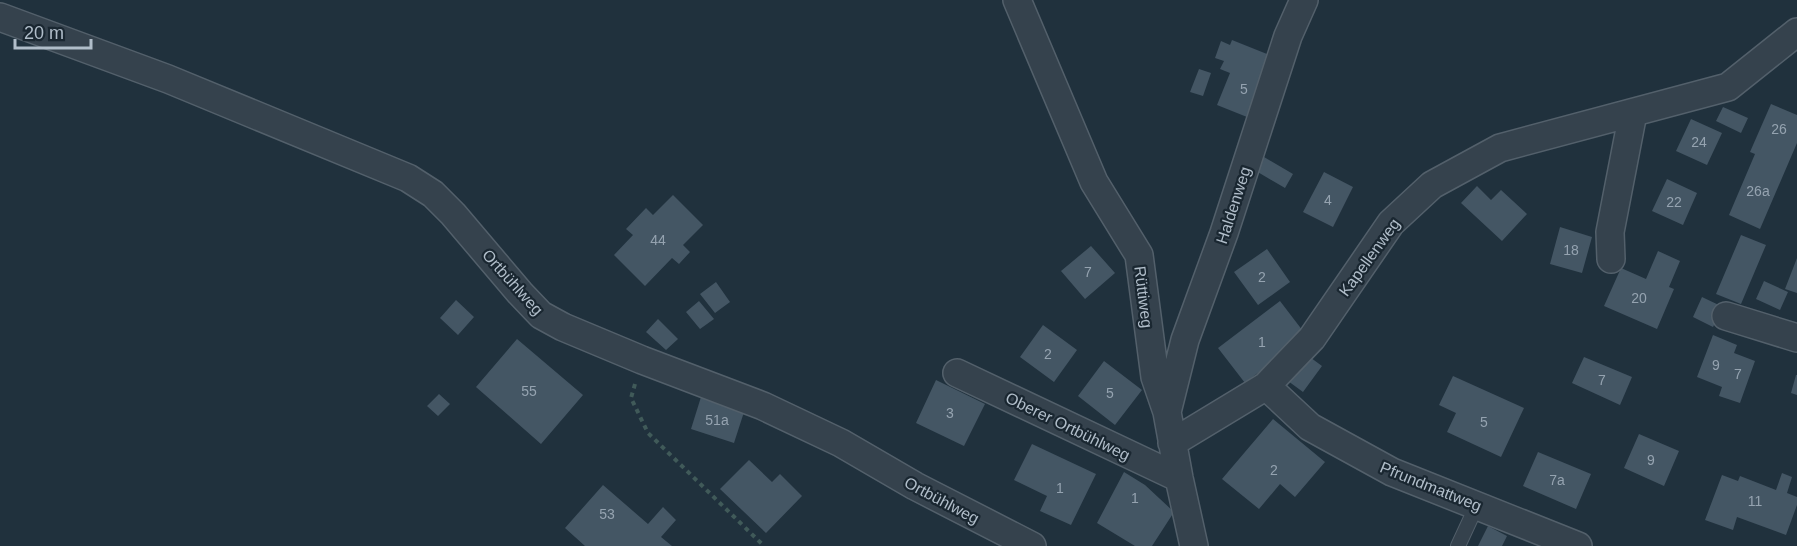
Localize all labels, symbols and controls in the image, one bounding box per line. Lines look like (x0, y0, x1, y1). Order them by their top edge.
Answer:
scale bar (15, 12, 92, 50)
text: 20 m (24, 23, 64, 43)
house number: 5 (1240, 81, 1248, 97)
house number: 26 (1771, 121, 1787, 137)
house number: 24 (1691, 134, 1707, 150)
street label: Haldenweg (1213, 164, 1254, 246)
house number: 26a (1746, 183, 1770, 199)
house number: 4 (1324, 192, 1332, 208)
house number: 22 (1666, 194, 1682, 210)
street label: Kapellenweg (1336, 215, 1403, 299)
house number: 44 (650, 232, 666, 248)
house number: 18 (1563, 242, 1579, 258)
street label: Ortbühlweg (479, 246, 546, 318)
house number: 7 (1084, 264, 1092, 280)
street label: Rüttiweg (1131, 265, 1156, 329)
house number: 2 (1258, 269, 1266, 285)
house number: 20 (1631, 290, 1647, 306)
house number: 1 (1258, 334, 1266, 350)
house number: 2 (1044, 346, 1052, 362)
house number: 9 (1712, 357, 1720, 373)
house number: 7 (1734, 366, 1742, 382)
house number: 7 (1598, 372, 1606, 388)
house number: 55 (521, 383, 537, 399)
house number: 5 (1106, 385, 1114, 401)
street label: Oberer Ortbühlweg (1003, 389, 1133, 464)
house number: 3 (946, 405, 954, 421)
house number: 51a (705, 412, 729, 428)
house number: 5 (1480, 414, 1488, 430)
house number: 9 (1647, 452, 1655, 468)
street label: Pfrundmattweg (1378, 458, 1484, 515)
house number: 2 (1270, 462, 1278, 478)
house number: 7a (1549, 472, 1565, 488)
street label: Ortbühlweg (902, 474, 982, 527)
house number: 1 (1056, 480, 1064, 496)
house number: 1 (1131, 490, 1139, 506)
house number: 11 (1748, 493, 1762, 509)
house number: 53 (599, 506, 615, 522)

